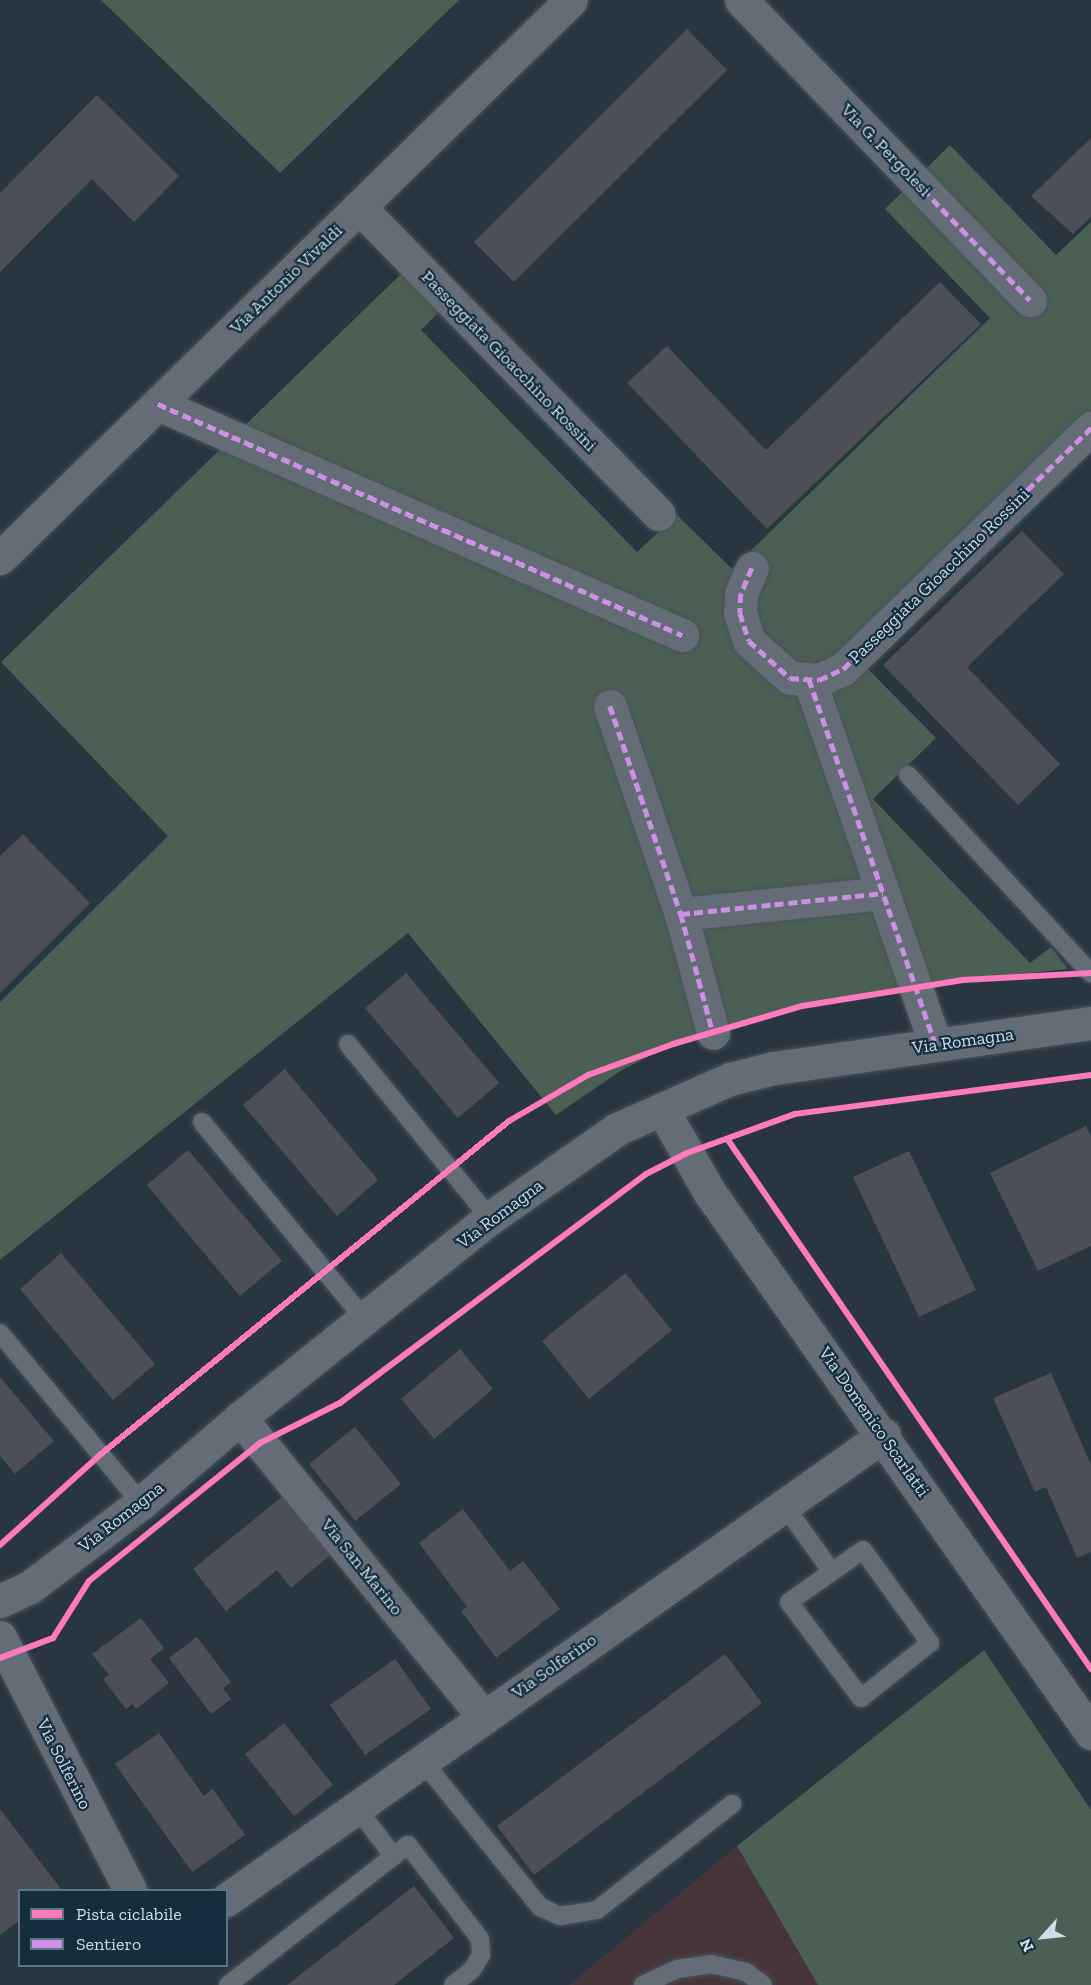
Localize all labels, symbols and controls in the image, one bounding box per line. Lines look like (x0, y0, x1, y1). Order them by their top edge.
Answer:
street label: Via G. Pergolesi (836, 99, 936, 201)
street label: Via Antonio Vivaldi (225, 219, 347, 339)
street label: Passeggiata Gioacchino Rossini (417, 266, 601, 456)
street label: Passeggiata Gioacchino Rossini (844, 484, 1034, 668)
street label: Via Romagna (911, 1023, 1015, 1059)
street label: Via Romagna (453, 1175, 547, 1253)
street label: Via Domenico Scarlatti (814, 1343, 934, 1501)
street label: Via Romagna (74, 1477, 168, 1557)
street label: Via San Marino (316, 1514, 408, 1620)
street label: Via Solferino (507, 1629, 601, 1703)
street label: Via Solferino (32, 1715, 96, 1813)
legend (18, 1889, 228, 1967)
text: Pista ciclabile (76, 1903, 182, 1925)
north arrow (1013, 1907, 1073, 1967)
text: Sentiero (76, 1933, 141, 1955)
text: N (1015, 1936, 1038, 1955)

